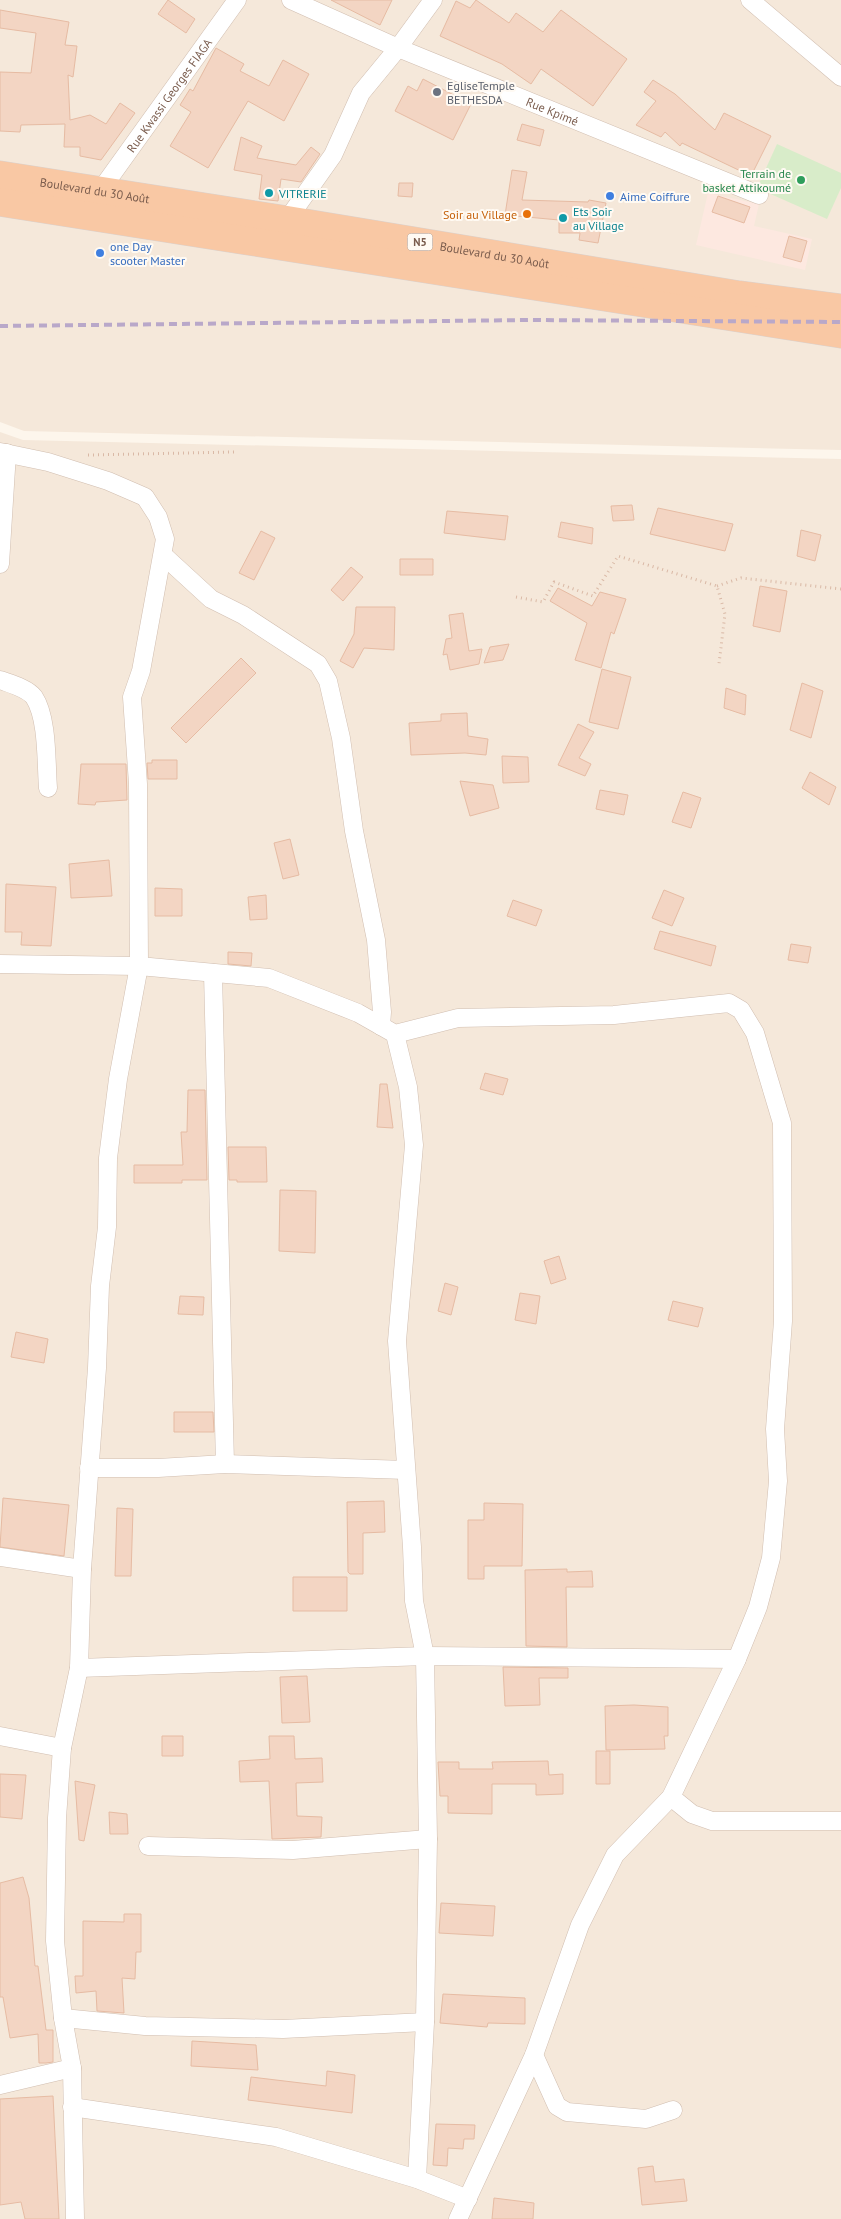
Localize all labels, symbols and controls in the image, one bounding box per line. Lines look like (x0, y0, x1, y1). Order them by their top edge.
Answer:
street label: Rue Kwassi Georges FIAGA (123, 35, 215, 155)
place label: EgliseTemple BETHESDA (447, 78, 515, 107)
marker: EgliseTemple BETHESDA (431, 86, 443, 98)
street label: Rue Kpimé (524, 93, 581, 128)
place label: Terrain de basket Attikoumé (702, 166, 791, 195)
street label: Boulevard du 30 Août (39, 174, 151, 206)
marker: Terrain de basket Attikoumé (795, 174, 807, 186)
place label: VITRERIE (278, 186, 327, 201)
marker: VITRERIE (263, 187, 275, 199)
place label: Aime Coiffure (620, 189, 690, 204)
marker: Aime Coiffure (604, 190, 616, 202)
place label: Ets Soir au Village (573, 204, 624, 233)
place label: Soir au Village (443, 207, 517, 222)
marker: Soir au Village (521, 208, 533, 220)
marker: Ets Soir au Village (557, 212, 569, 224)
road number: N5 (408, 233, 432, 250)
street label: Boulevard du 30 Août (439, 238, 551, 271)
place label: one Day scooter Master (110, 239, 185, 268)
marker: one Day scooter Master (94, 247, 106, 259)

